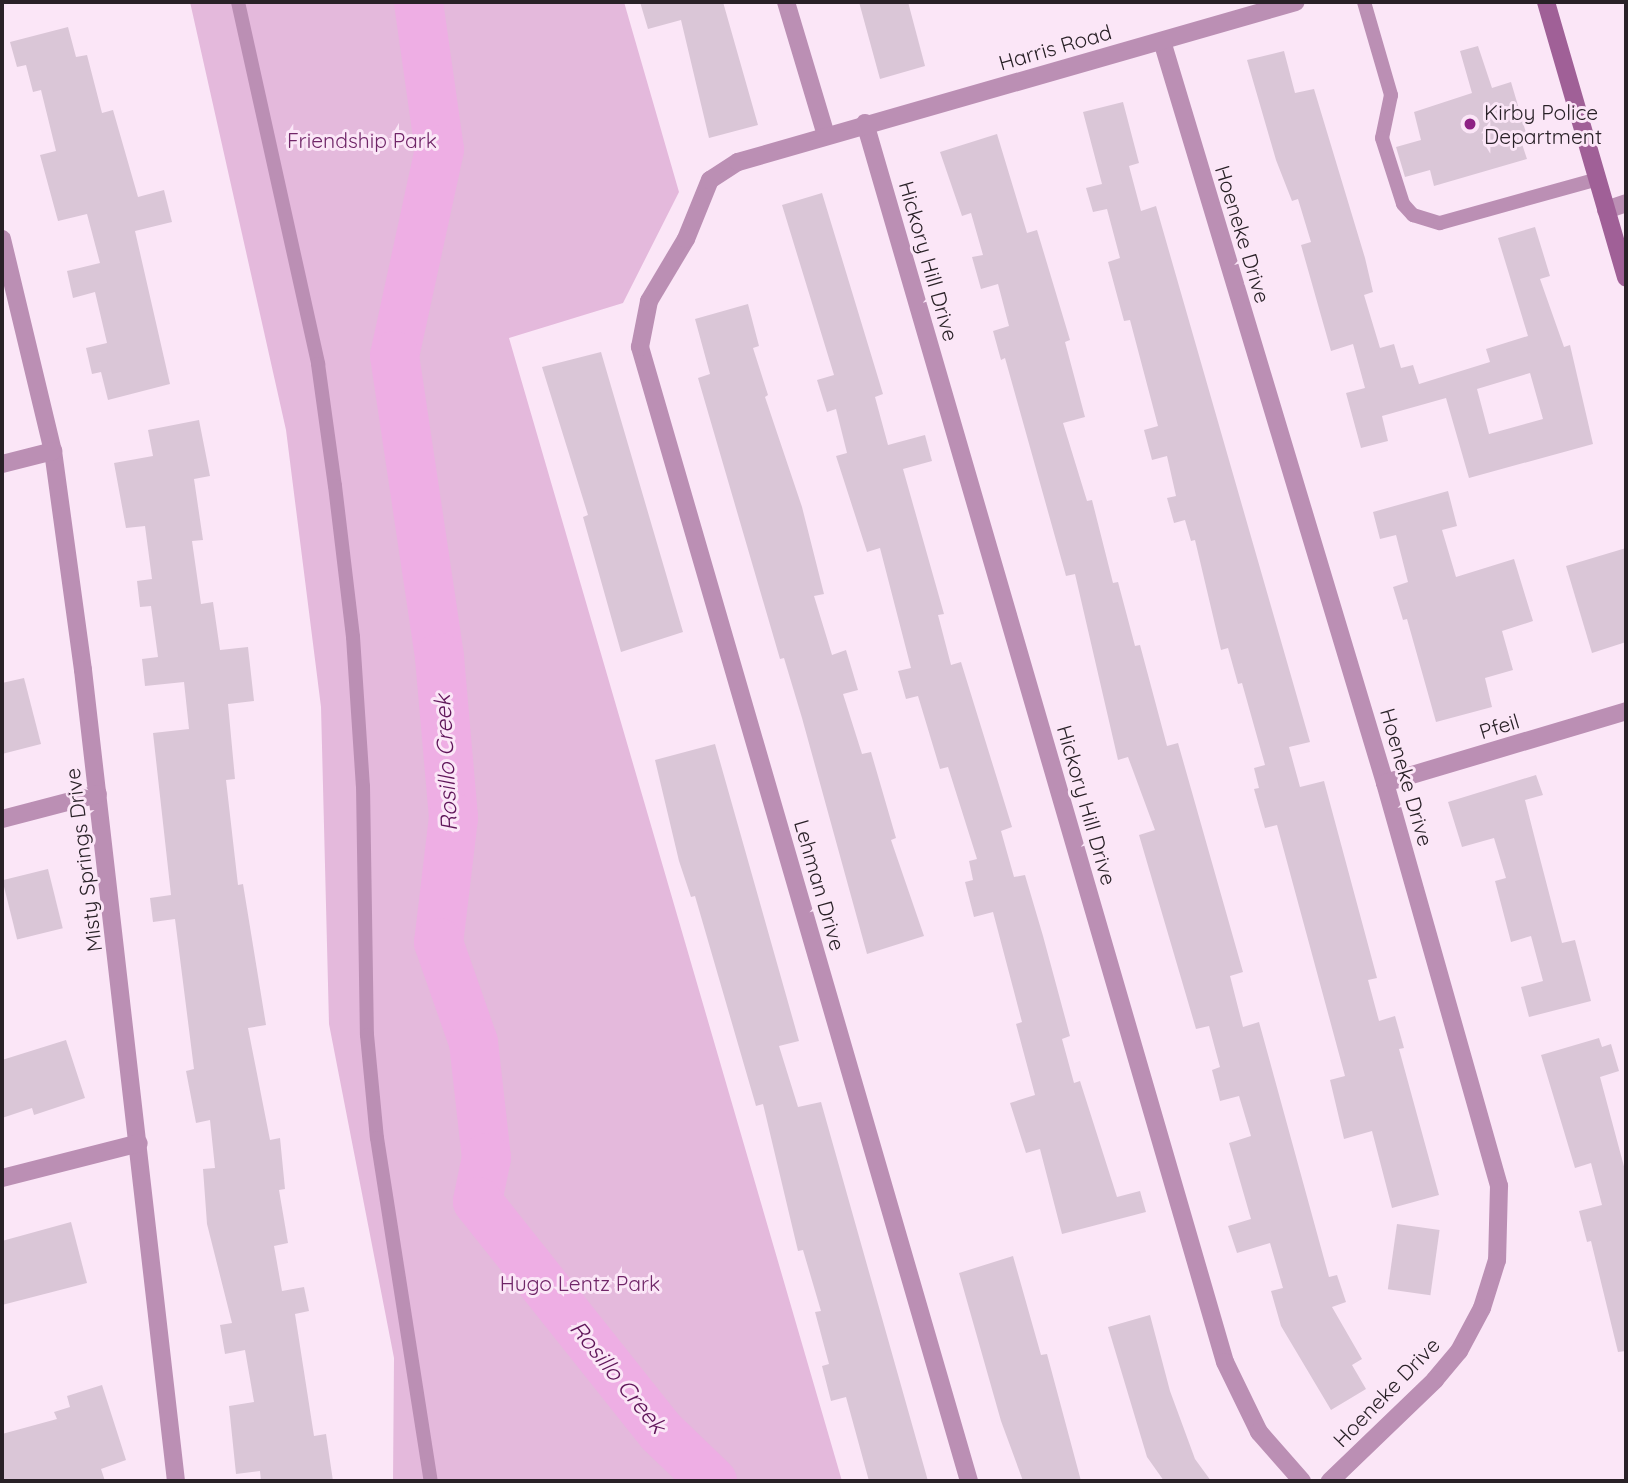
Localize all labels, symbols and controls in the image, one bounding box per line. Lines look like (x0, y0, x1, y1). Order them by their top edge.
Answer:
street label: Harris Road (996, 19, 1114, 75)
place label: Kirby Police Department (1484, 99, 1602, 149)
marker: Kirby Police Department (1462, 116, 1478, 132)
park label: Friendship Park (287, 127, 437, 153)
street label: Hoeneke Drive (1210, 162, 1276, 306)
street label: Hickory Hill Drive (894, 178, 964, 344)
water label: Rosillo Creek (429, 694, 463, 832)
street label: Hoeneke Drive (1375, 705, 1439, 849)
street label: Pfeil (1476, 708, 1522, 744)
street label: Hickory Hill Drive (1052, 722, 1122, 888)
street label: Misty Springs Drive (59, 767, 107, 953)
street label: Lehman Drive (789, 817, 851, 953)
park label: Hugo Lentz Park (500, 1270, 660, 1296)
water label: Rosillo Creek (564, 1315, 672, 1439)
street label: Hoeneke Drive (1327, 1332, 1445, 1452)

